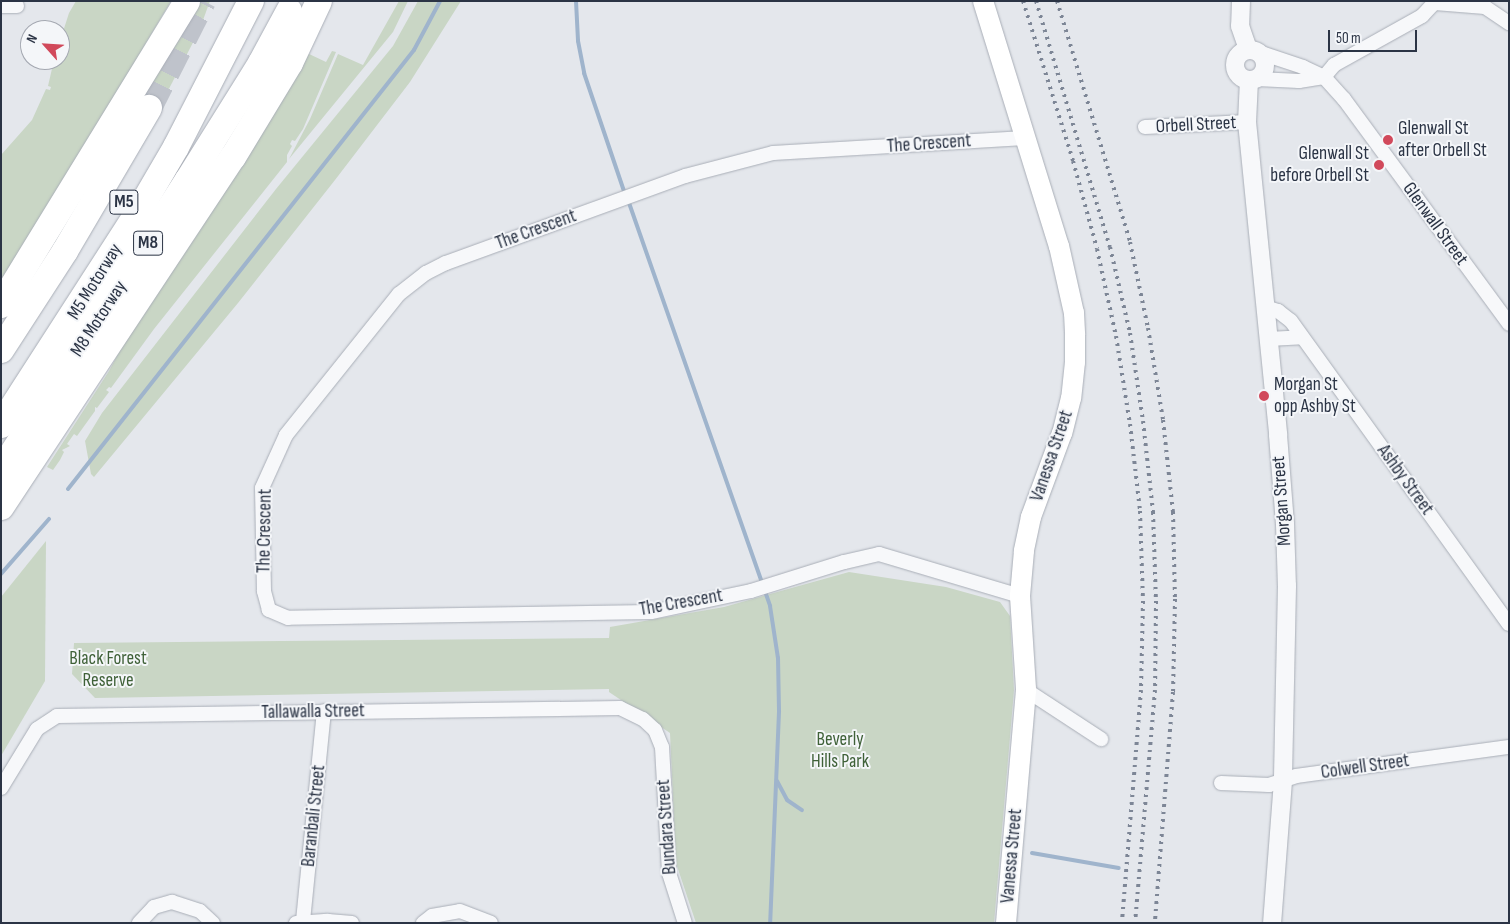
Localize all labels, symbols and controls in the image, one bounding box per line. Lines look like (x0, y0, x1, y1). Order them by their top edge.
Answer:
north arrow (20, 20, 70, 70)
scale bar (1330, 20, 1419, 52)
text: 50 m (1336, 29, 1361, 48)
text: N (23, 32, 41, 46)
street label: Orbell Street (1155, 112, 1237, 138)
place label: Glenwall St after Orbell St (1398, 118, 1487, 162)
street label: The Crescent (886, 130, 972, 158)
marker: Glenwall St after Orbell St (1382, 134, 1394, 146)
place label: Glenwall St before Orbell St (1270, 143, 1369, 187)
marker: Glenwall St before Orbell St (1373, 159, 1385, 171)
street label: Glenwall Street (1397, 178, 1473, 270)
road number: M5 (109, 186, 139, 218)
street label: The Crescent (492, 205, 580, 255)
road number: M8 (133, 228, 163, 258)
street label: M5 Motorway (63, 240, 127, 324)
street label: M8 Motorway (66, 277, 132, 361)
place label: Morgan St opp Ashby St (1274, 374, 1356, 418)
marker: Morgan St opp Ashby St (1258, 390, 1270, 402)
street label: Vanessa Street (1026, 407, 1078, 505)
street label: Ashby Street (1372, 440, 1438, 520)
street label: Morgan Street (1267, 455, 1297, 547)
street label: The Crescent (253, 489, 277, 573)
street label: The Crescent (638, 584, 724, 622)
park label: Black Forest Reserve (69, 648, 147, 692)
street label: Tallawalla Street (261, 700, 365, 724)
park label: Beverly Hills Park (811, 729, 869, 773)
street label: Colwell Street (1319, 750, 1411, 784)
street label: Baranbali Street (297, 764, 331, 868)
street label: Bundara Street (652, 779, 682, 875)
street label: Vanessa Street (997, 808, 1027, 904)

